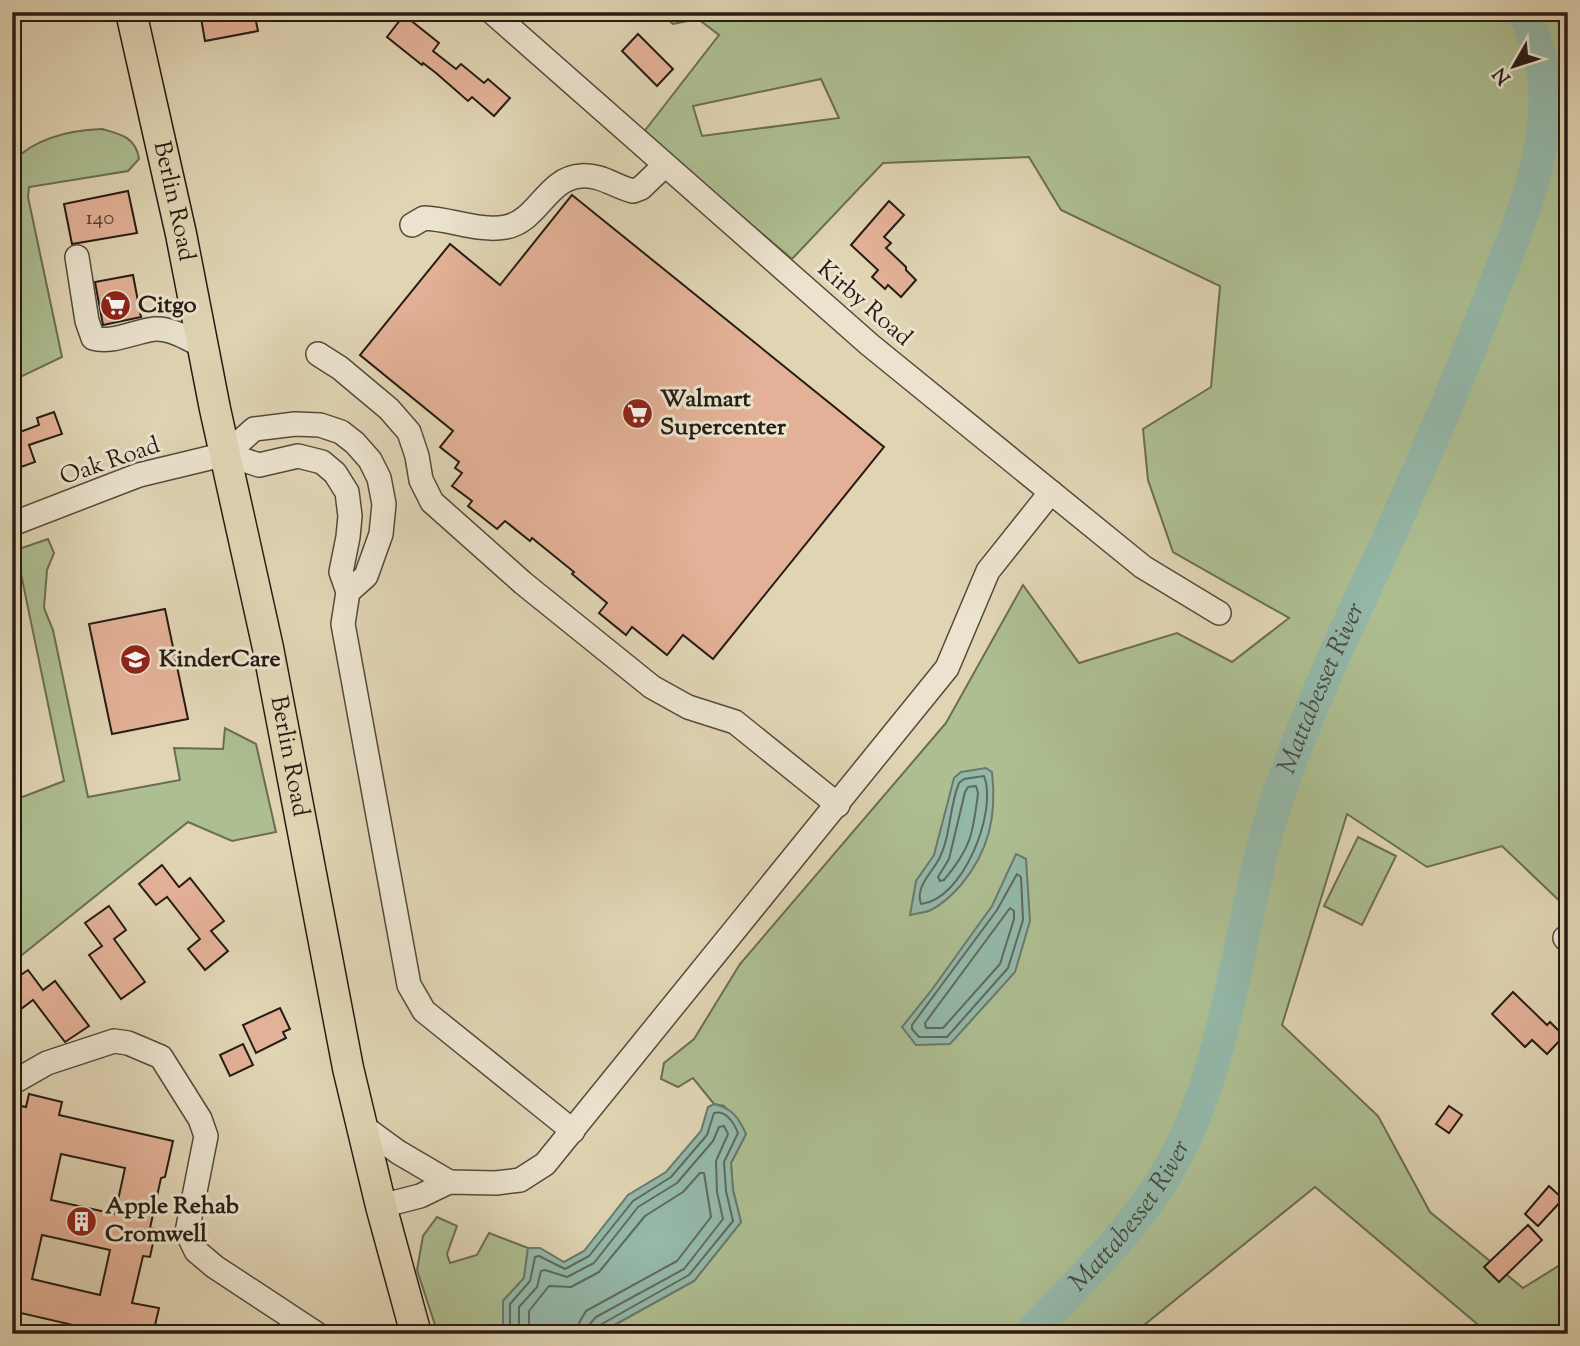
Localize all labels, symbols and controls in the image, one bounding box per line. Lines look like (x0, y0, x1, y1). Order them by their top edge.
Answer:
north arrow (1478, 32, 1548, 102)
text: N (1487, 61, 1518, 90)
street label: Berlin Road (144, 138, 203, 265)
house number: 140 (86, 204, 114, 234)
street label: Kirby Road (809, 253, 919, 355)
supermarket icon: Citgo (98, 289, 132, 323)
place label: Citgo (138, 289, 197, 323)
place label: Walmart Supercenter (660, 383, 787, 445)
supermarket icon: Walmart Supercenter (620, 397, 654, 431)
street label: Oak Road (55, 429, 165, 495)
water label: Mattabesset River (1269, 597, 1374, 779)
school or university icon: KinderCare (119, 643, 153, 677)
place label: KinderCare (159, 643, 281, 677)
street label: Berlin Road (261, 693, 317, 820)
water label: Mattabesset River (1061, 1134, 1200, 1301)
place label: Apple Rehab Cromwell (105, 1190, 239, 1252)
building icon: Apple Rehab Cromwell (65, 1204, 99, 1238)

